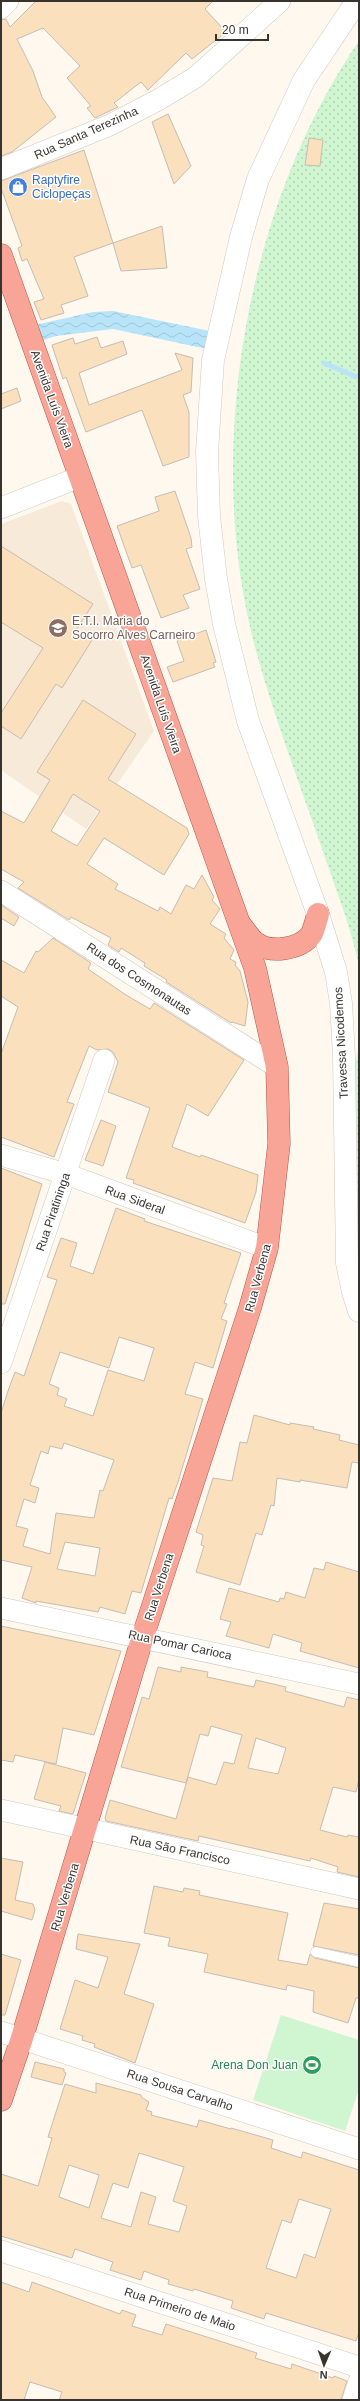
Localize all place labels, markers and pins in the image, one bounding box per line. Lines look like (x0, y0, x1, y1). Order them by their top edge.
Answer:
place label: Raptyfire Ciclopeças (32, 173, 91, 201)
shop icon: Raptyfire Ciclopeças (7, 176, 29, 198)
place label: E.T.I. Maria do Socorro Alves Carneiro (72, 614, 196, 642)
school or university icon: E.T.I. Maria do Socorro Alves Carneiro (47, 617, 69, 639)
sports icon: Arena Don Juan (301, 2054, 323, 2076)
place label: Arena Don Juan (211, 2058, 298, 2072)

